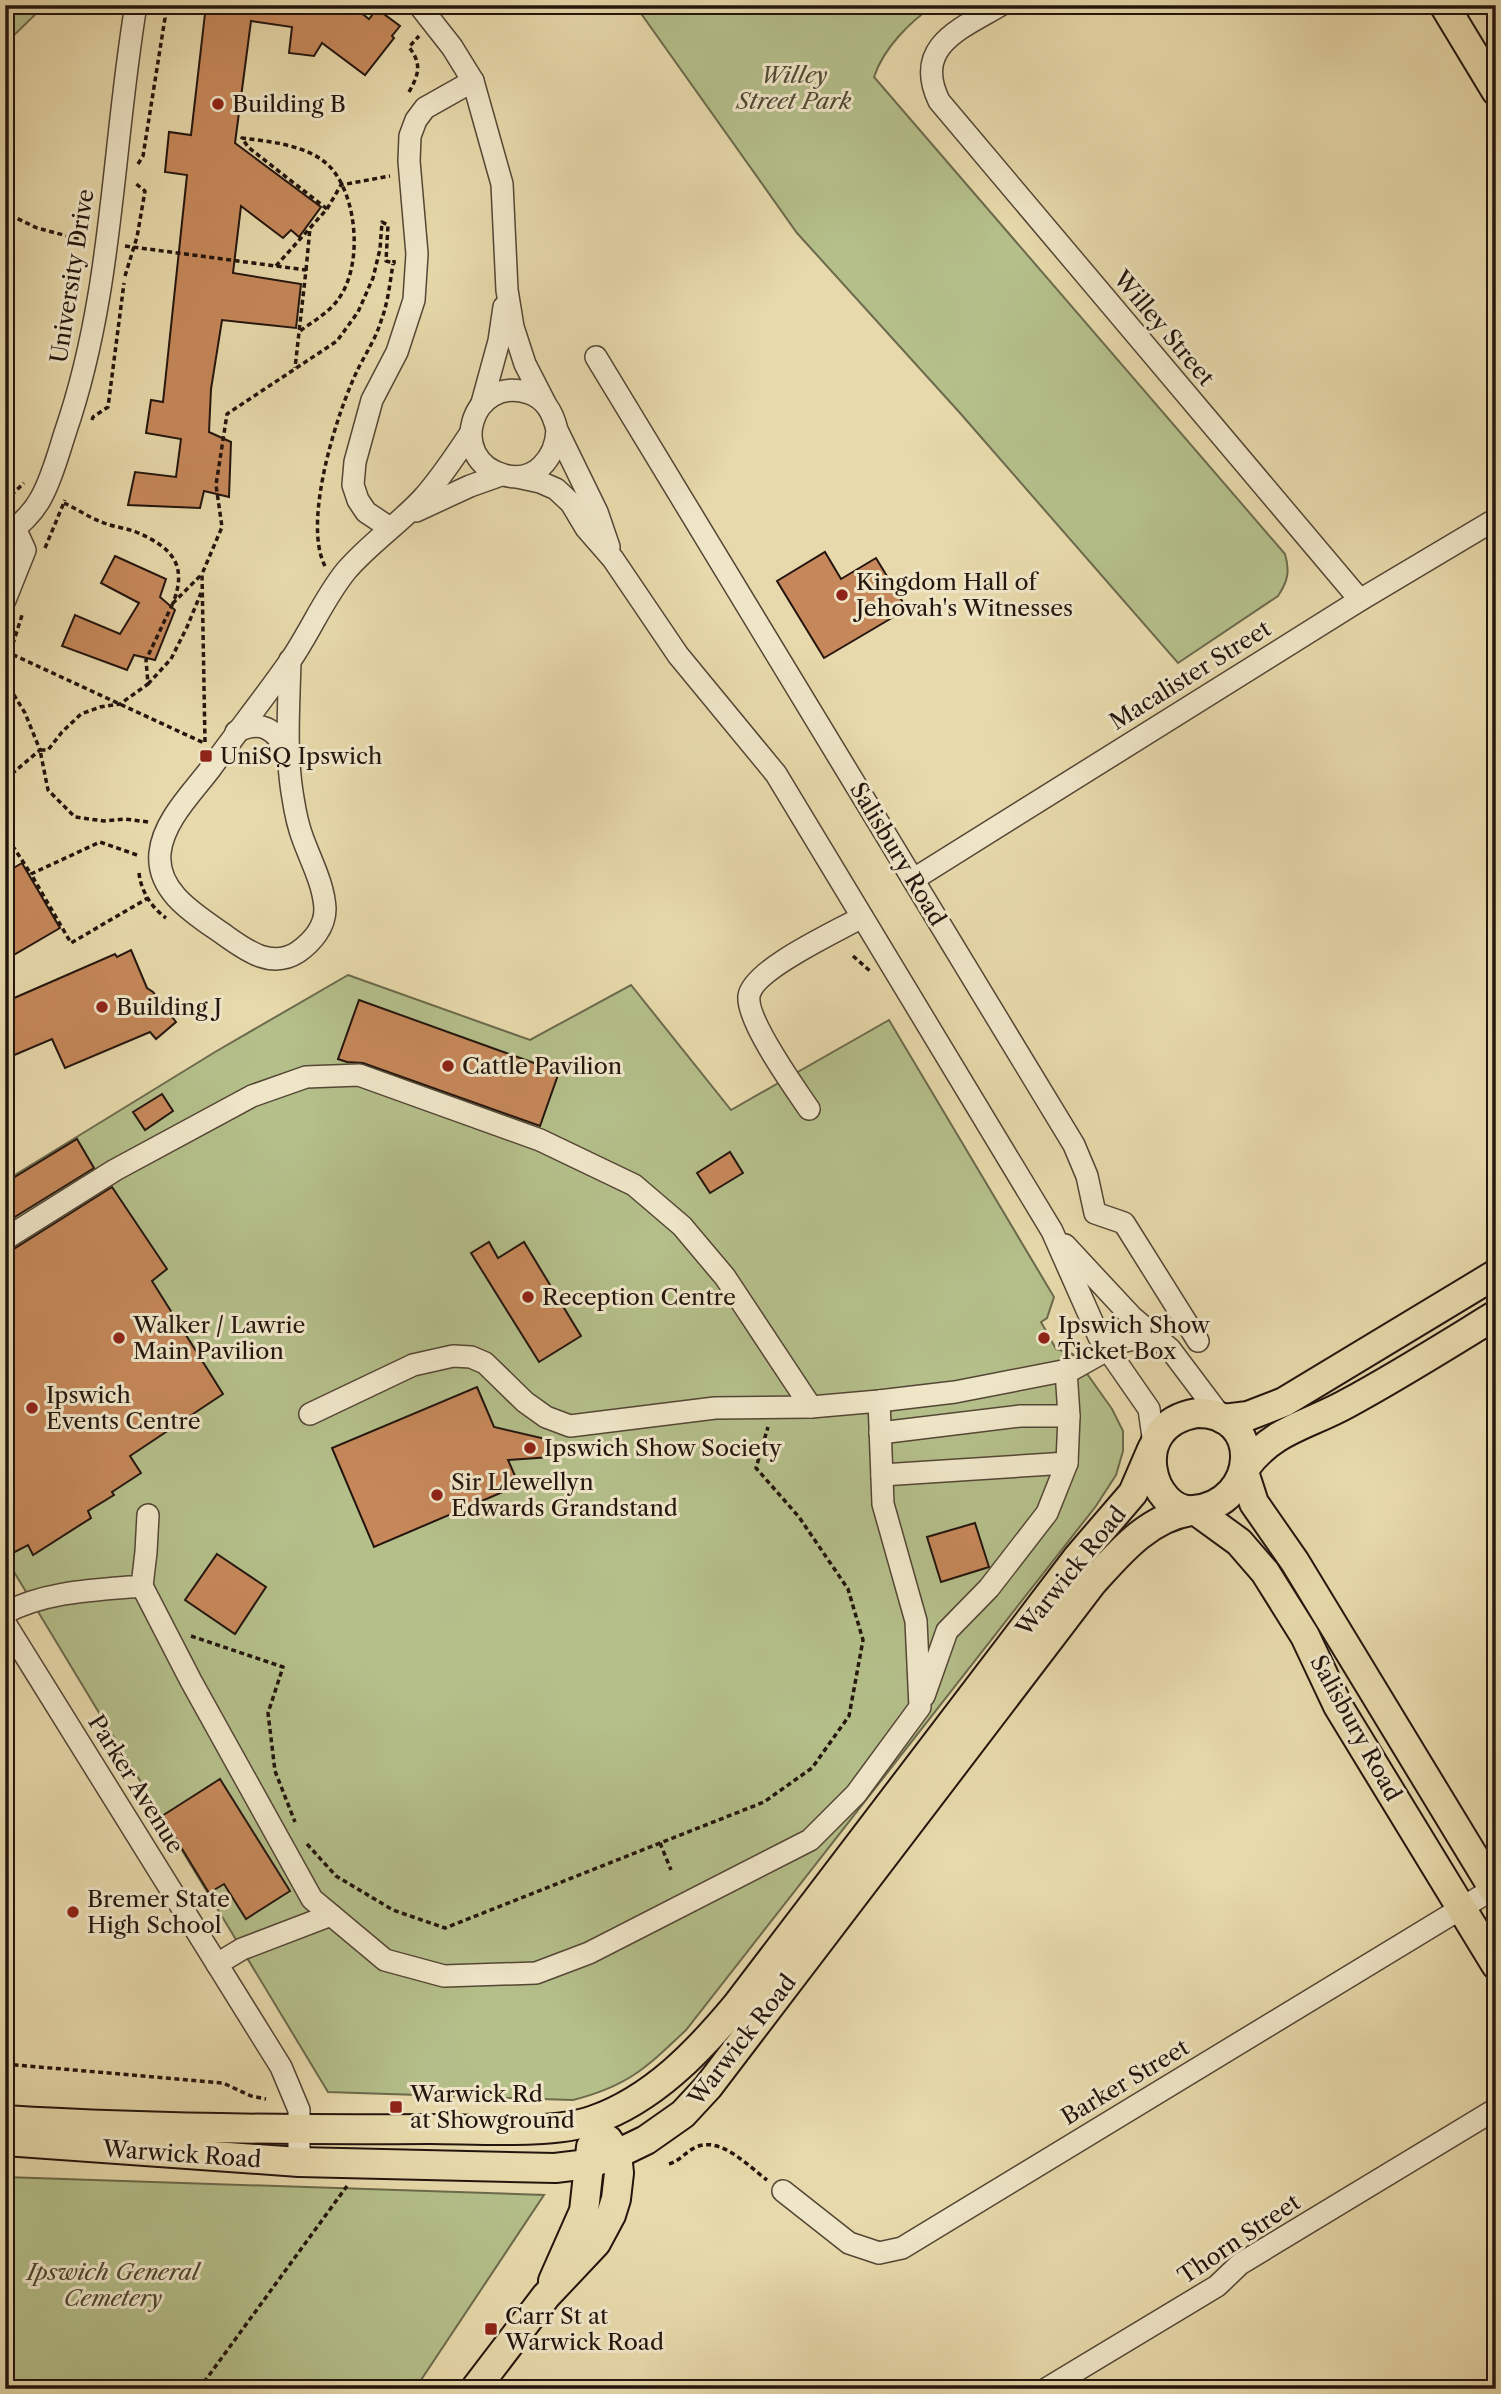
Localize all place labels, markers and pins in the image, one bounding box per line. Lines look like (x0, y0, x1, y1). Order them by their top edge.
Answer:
place label: Building B (232, 90, 346, 118)
marker: Building B (210, 96, 226, 112)
place label: Kingdom Hall of Jehovah's Witnesses (853, 568, 1073, 622)
marker: Kingdom Hall of Jehovah's Witnesses (834, 587, 850, 603)
place label: UniSQ Ipswich (220, 742, 383, 770)
marker: UniSQ Ipswich (198, 748, 214, 764)
place label: Building J (116, 993, 222, 1021)
marker: Building J (94, 999, 110, 1015)
place label: Cattle Pavilion (462, 1052, 622, 1080)
marker: Cattle Pavilion (440, 1058, 456, 1074)
place label: Reception Centre (542, 1283, 736, 1311)
marker: Reception Centre (520, 1289, 536, 1305)
place label: Walker / Lawrie Main Pavilion (132, 1311, 305, 1365)
place label: Ipswich Show Ticket Box (1058, 1311, 1211, 1365)
marker: Walker / Lawrie Main Pavilion (111, 1330, 127, 1346)
marker: Ipswich Show Ticket Box (1036, 1330, 1052, 1346)
place label: Ipswich Events Centre (46, 1381, 201, 1435)
marker: Ipswich Events Centre (24, 1400, 40, 1416)
place label: Ipswich Show Society (544, 1434, 782, 1462)
marker: Ipswich Show Society (522, 1440, 538, 1456)
place label: Sir Llewellyn Edwards Grandstand (451, 1468, 678, 1522)
marker: Sir Llewellyn Edwards Grandstand (429, 1487, 445, 1503)
place label: Bremer State High School (87, 1885, 230, 1939)
marker: Bremer State High School (65, 1904, 81, 1920)
place label: Warwick Rd at Showground (409, 2080, 575, 2134)
marker: Warwick Rd at Showground (388, 2099, 404, 2115)
place label: Carr St at Warwick Road (504, 2302, 664, 2356)
marker: Carr St at Warwick Road (483, 2321, 499, 2337)

